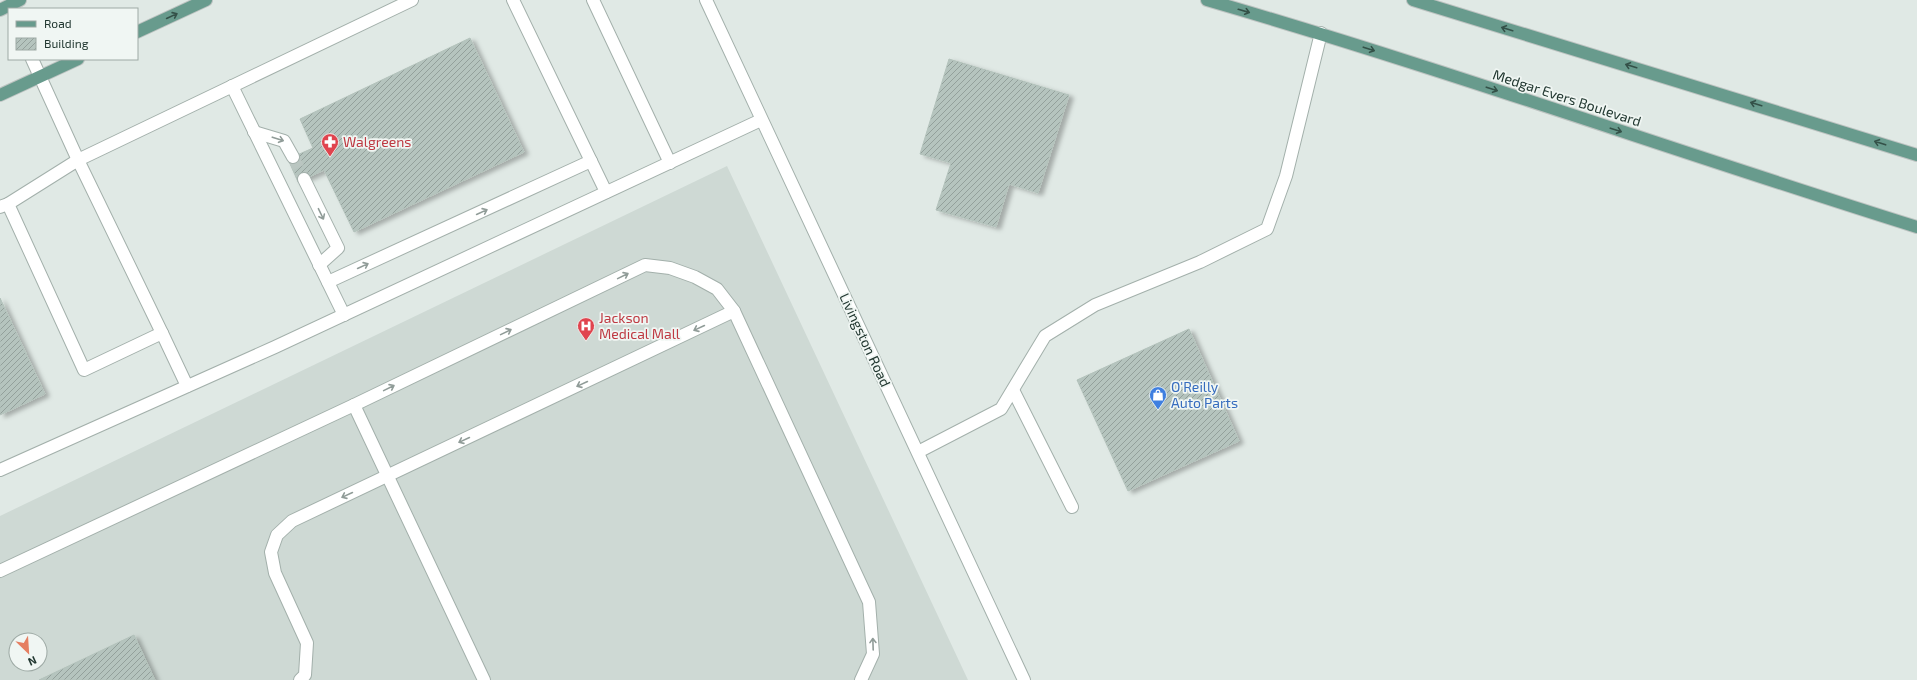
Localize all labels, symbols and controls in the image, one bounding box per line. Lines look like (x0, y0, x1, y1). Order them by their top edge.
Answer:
legend (8, 8, 138, 60)
one-way arrow (1238, 8, 1251, 15)
one-way arrow (165, 12, 177, 19)
text: Road (44, 16, 72, 30)
one-way arrow (1501, 24, 1513, 32)
text: Building (44, 36, 89, 50)
one-way arrow (1362, 46, 1375, 53)
one-way arrow (1625, 62, 1638, 69)
street label: Medgar Evers Boulevard (1491, 65, 1643, 130)
one-way arrow (1486, 86, 1499, 93)
one-way arrow (1749, 100, 1762, 107)
one-way arrow (1609, 127, 1622, 134)
pharmacy icon: Walgreens (320, 132, 340, 157)
place label: Walgreens (343, 133, 411, 150)
one-way arrow (271, 136, 284, 143)
one-way arrow (1874, 138, 1886, 146)
one-way arrow (318, 208, 325, 220)
one-way arrow (475, 208, 487, 215)
one-way arrow (357, 262, 369, 269)
one-way arrow (617, 272, 629, 279)
street label: Livingston Road (836, 290, 895, 389)
place label: Jackson Medical Mall (599, 309, 681, 342)
hospital icon: Jackson Medical Mall (576, 316, 596, 341)
one-way arrow (693, 325, 705, 332)
one-way arrow (500, 328, 512, 335)
place label: O'Reilly Auto Parts (1171, 378, 1238, 411)
one-way arrow (576, 381, 588, 388)
one-way arrow (383, 384, 395, 391)
shop icon: O'Reilly Auto Parts (1148, 385, 1168, 410)
one-way arrow (458, 437, 470, 444)
one-way arrow (341, 492, 353, 499)
north arrow (8, 632, 48, 672)
one-way arrow (869, 638, 876, 651)
text: N (26, 654, 39, 669)

